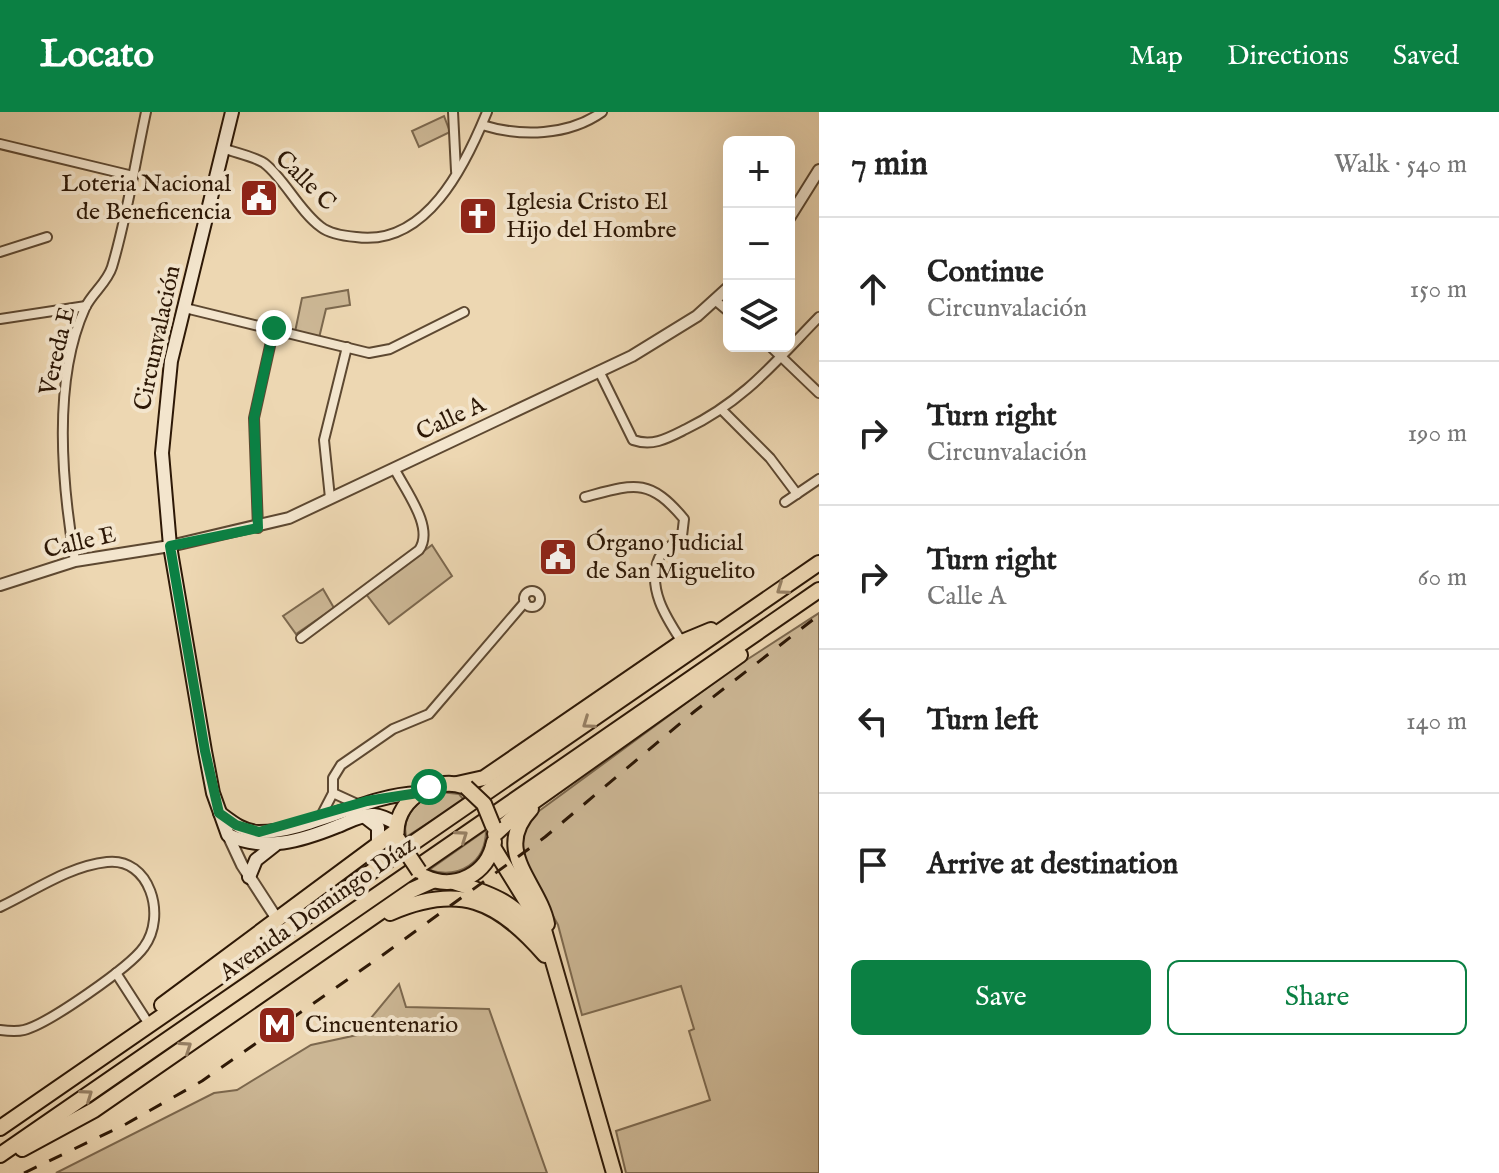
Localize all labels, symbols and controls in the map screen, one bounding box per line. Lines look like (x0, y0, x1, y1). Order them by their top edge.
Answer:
text: Locato (40, 32, 154, 80)
text: Map (1129, 39, 1183, 74)
text: Directions (1227, 39, 1349, 74)
text: Saved (1393, 39, 1459, 74)
map controls (723, 136, 795, 352)
button: + (723, 136, 795, 208)
text: 7 min (851, 143, 928, 186)
street label: Calle C (268, 144, 342, 218)
text: Walk · 540 m (1334, 148, 1467, 181)
place label: Loteria Nacional de Beneficencia (61, 169, 232, 228)
public building icon: Loteria Nacional de Beneficencia (238, 177, 280, 219)
place label: Iglesia Cristo El Hijo del Hombre (506, 187, 677, 246)
church icon: Iglesia Cristo El Hijo del Hombre (457, 195, 499, 237)
button: − (723, 208, 795, 280)
text: Continue (927, 254, 1044, 292)
street label: Circunvalación (127, 262, 189, 413)
icon: ahead (851, 267, 895, 311)
text: 150 m (1409, 273, 1467, 306)
button: layers (723, 280, 795, 352)
text: Circunvalación (927, 292, 1087, 325)
street label: Vereda E (33, 303, 83, 399)
route end (256, 310, 292, 346)
street label: Calle A (411, 389, 491, 448)
text: Turn right (927, 398, 1057, 436)
icon: right (851, 411, 895, 455)
text: 190 m (1407, 417, 1467, 450)
text: Circunvalación (927, 436, 1087, 469)
street label: Calle E (41, 520, 119, 566)
place label: Órgano Judicial de San Miguelito (586, 528, 755, 587)
public building icon: Órgano Judicial de San Miguelito (537, 536, 579, 578)
text: Turn right (927, 542, 1057, 580)
icon: right (851, 555, 895, 599)
text: 60 m (1418, 561, 1467, 594)
one-way arrow (776, 579, 790, 594)
text: Calle A (927, 580, 1006, 613)
icon: left (851, 699, 895, 743)
text: Turn left (927, 702, 1038, 740)
text: 140 m (1406, 705, 1467, 738)
one-way arrow (582, 713, 596, 728)
route start (411, 769, 447, 805)
street label: Avenida Domingo Díaz (213, 829, 422, 989)
one-way arrow (454, 831, 468, 846)
icon: arrive (851, 843, 895, 887)
text: Arrive at destination (927, 846, 1178, 884)
button: Save (851, 960, 1151, 1035)
button: Share (1167, 960, 1467, 1035)
metro station icon: Cincuentenario (256, 1004, 298, 1046)
place label: Cincuentenario (305, 1010, 458, 1041)
one-way arrow (177, 1042, 191, 1057)
one-way arrow (79, 1090, 93, 1105)

